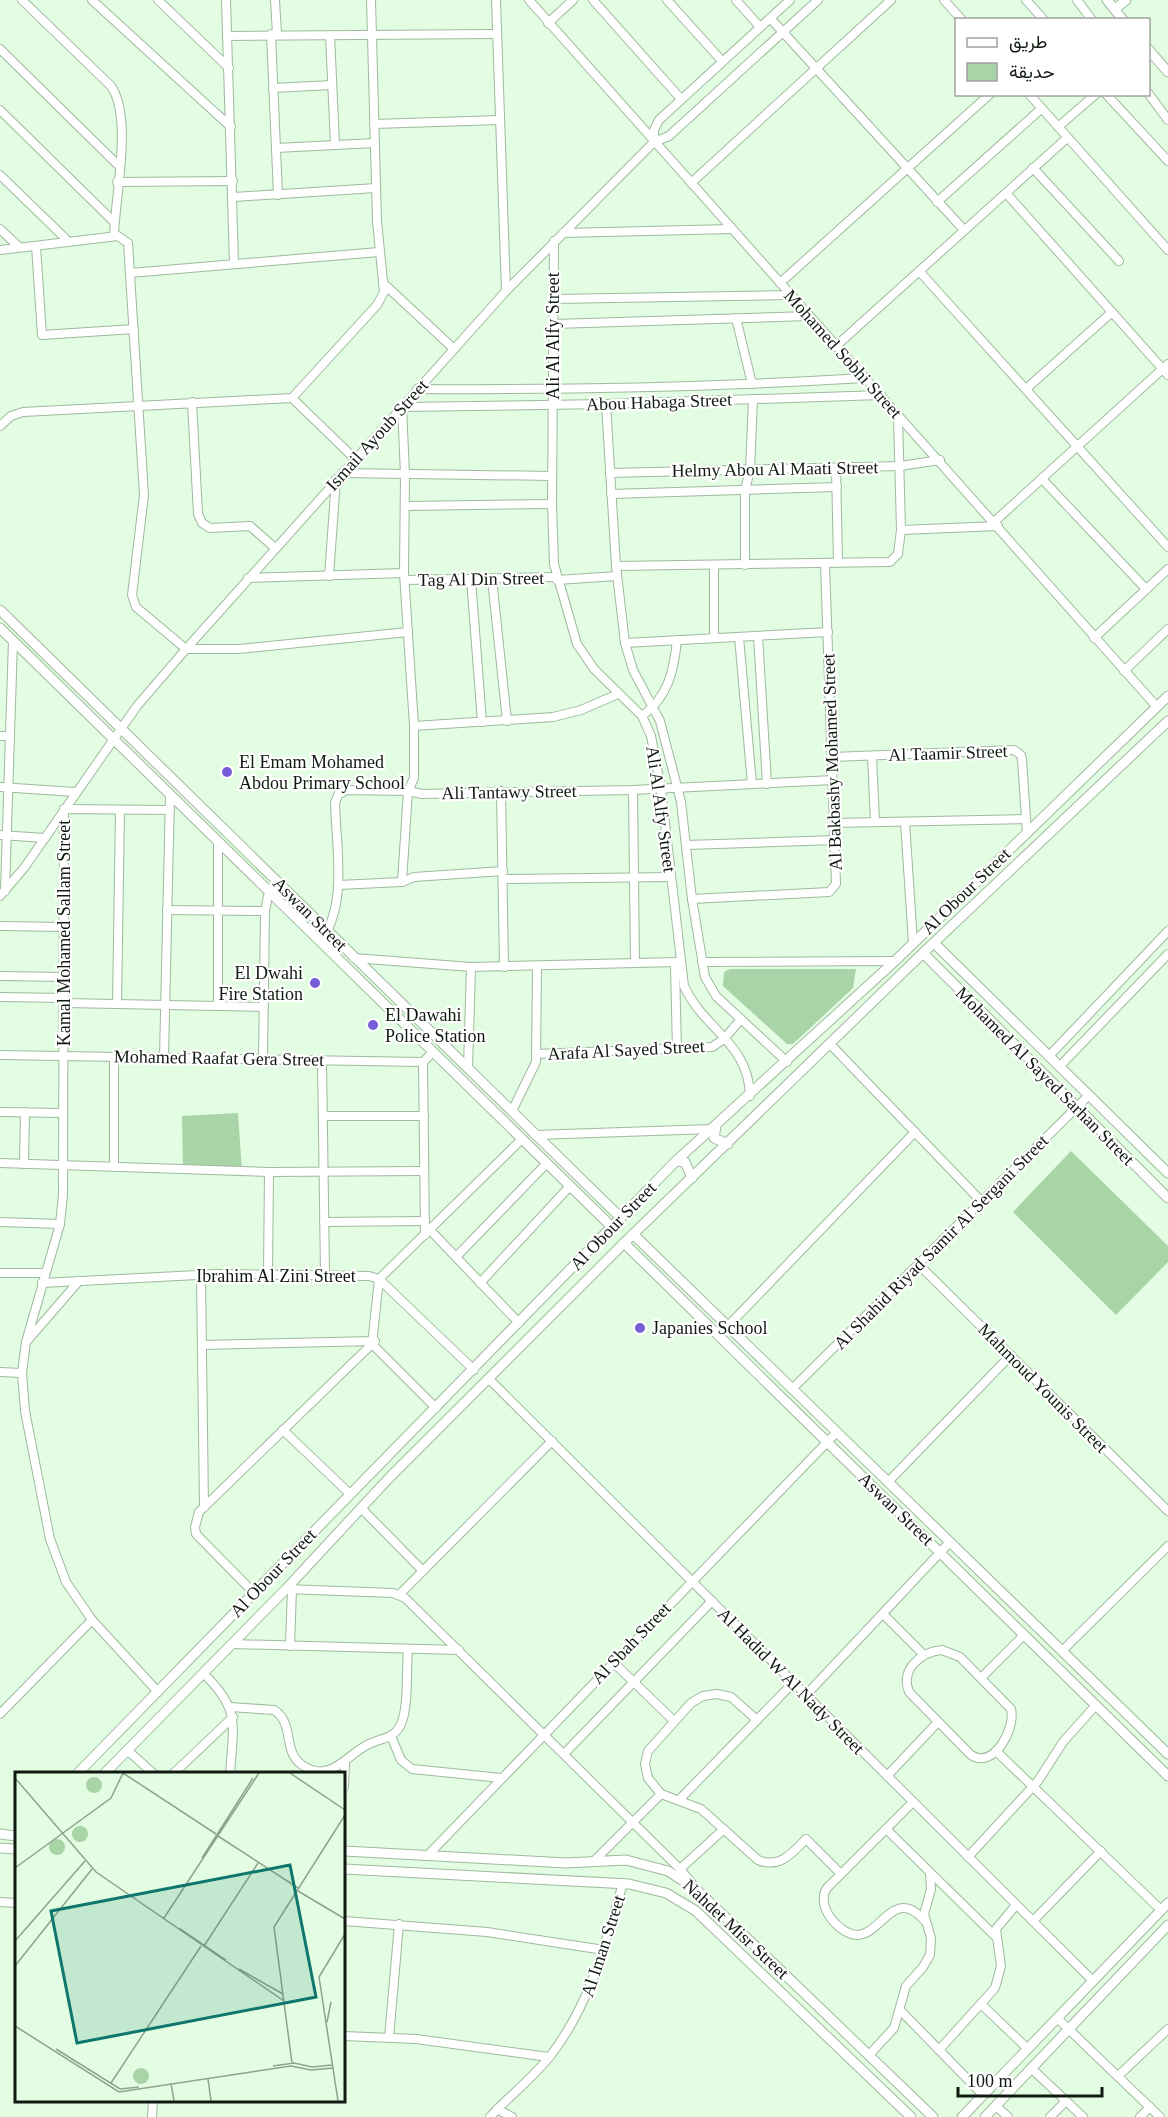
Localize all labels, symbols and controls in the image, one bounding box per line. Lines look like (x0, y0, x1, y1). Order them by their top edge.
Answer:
legend (955, 18, 1150, 96)
text: طريق (1009, 32, 1047, 53)
text: حديقة (1009, 62, 1055, 82)
street label: Ali Al Alfy Street (543, 272, 563, 400)
street label: Mohamed Sobhi Street (780, 286, 906, 422)
street label: Ismail Ayoub Street (322, 375, 432, 495)
street label: Abou Habaga Street (586, 389, 732, 415)
street label: Helmy Abou Al Maati Street (671, 457, 879, 481)
street label: Tag Al Din Street (418, 568, 544, 590)
street label: Al Bakbashy Mohamed Street (818, 653, 846, 871)
street label: Al Taamir Street (888, 741, 1008, 765)
street label: Ali Al Alfy Street (642, 744, 680, 874)
place label: El Emam Mohamed Abdou Primary School (239, 752, 405, 793)
marker: El Emam Mohamed Abdou Primary School (220, 765, 234, 779)
street label: Ali Tantawy Street (441, 781, 577, 803)
street label: Kamal Mohamed Sallam Street (54, 820, 74, 1046)
street label: Al Obour Street (918, 844, 1014, 938)
street label: Aswan Street (269, 873, 351, 955)
place label: El Dwahi Fire Station (219, 963, 303, 1004)
marker: El Dwahi Fire Station (308, 976, 322, 990)
street label: Mohamed Al Sayed Sarhan Street (952, 983, 1138, 1169)
place label: El Dawahi Police Station (385, 1005, 486, 1046)
marker: El Dawahi Police Station (366, 1018, 380, 1032)
street label: Arafa Al Sayed Street (547, 1036, 705, 1064)
street label: Mohamed Raafat Gera Street (114, 1046, 324, 1070)
street label: Al Shahid Riyad Samir Al Sergani Street (830, 1131, 1052, 1353)
street label: Al Obour Street (566, 1178, 660, 1274)
street label: Ibrahim Al Zini Street (196, 1266, 356, 1286)
place label: Japanies School (652, 1318, 767, 1338)
street label: Mahmoud Younis Street (974, 1319, 1112, 1457)
marker: Japanies School (633, 1321, 647, 1335)
street label: Aswan Street (854, 1468, 938, 1550)
street label: Al Obour Street (226, 1525, 320, 1621)
street label: Al Sbah Street (587, 1598, 675, 1688)
street label: Al Hadid W Al Nady Street (714, 1604, 868, 1758)
inset map (15, 1772, 345, 2102)
street label: Nahdet Misr Street (679, 1875, 793, 1983)
street label: Al Iman Street (577, 1893, 629, 1999)
scale bar (958, 2060, 1102, 2098)
text: 100 m (967, 2071, 1013, 2091)

